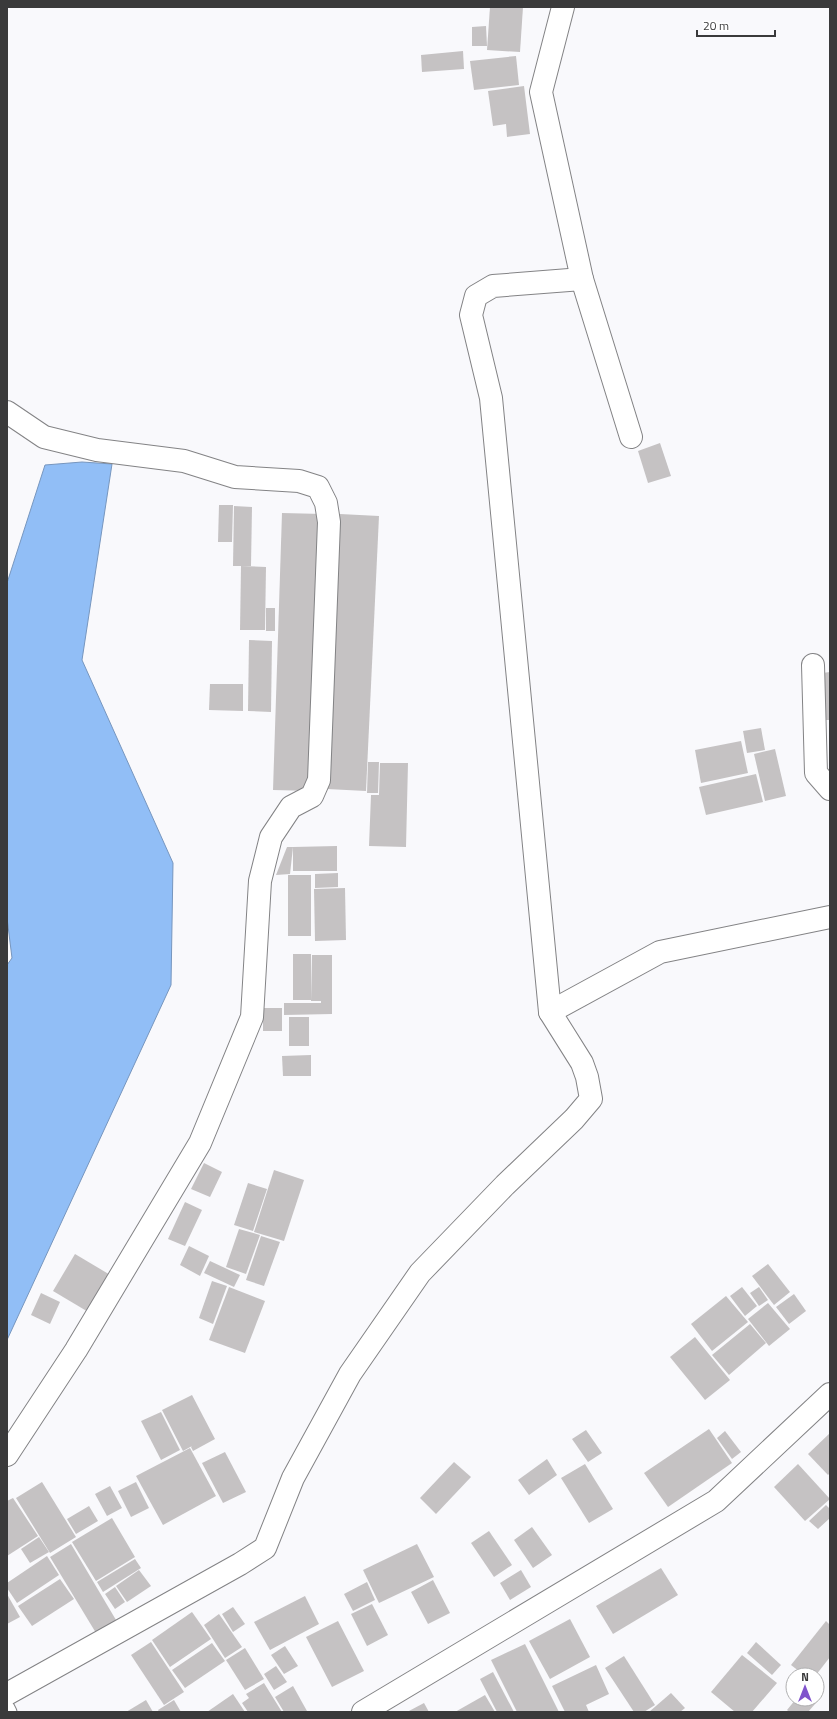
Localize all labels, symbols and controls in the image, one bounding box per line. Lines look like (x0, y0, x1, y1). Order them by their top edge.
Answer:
scale bar (697, 12, 775, 38)
text: 20 m (703, 16, 729, 35)
north arrow (785, 1667, 825, 1707)
text: N (801, 1669, 809, 1685)

